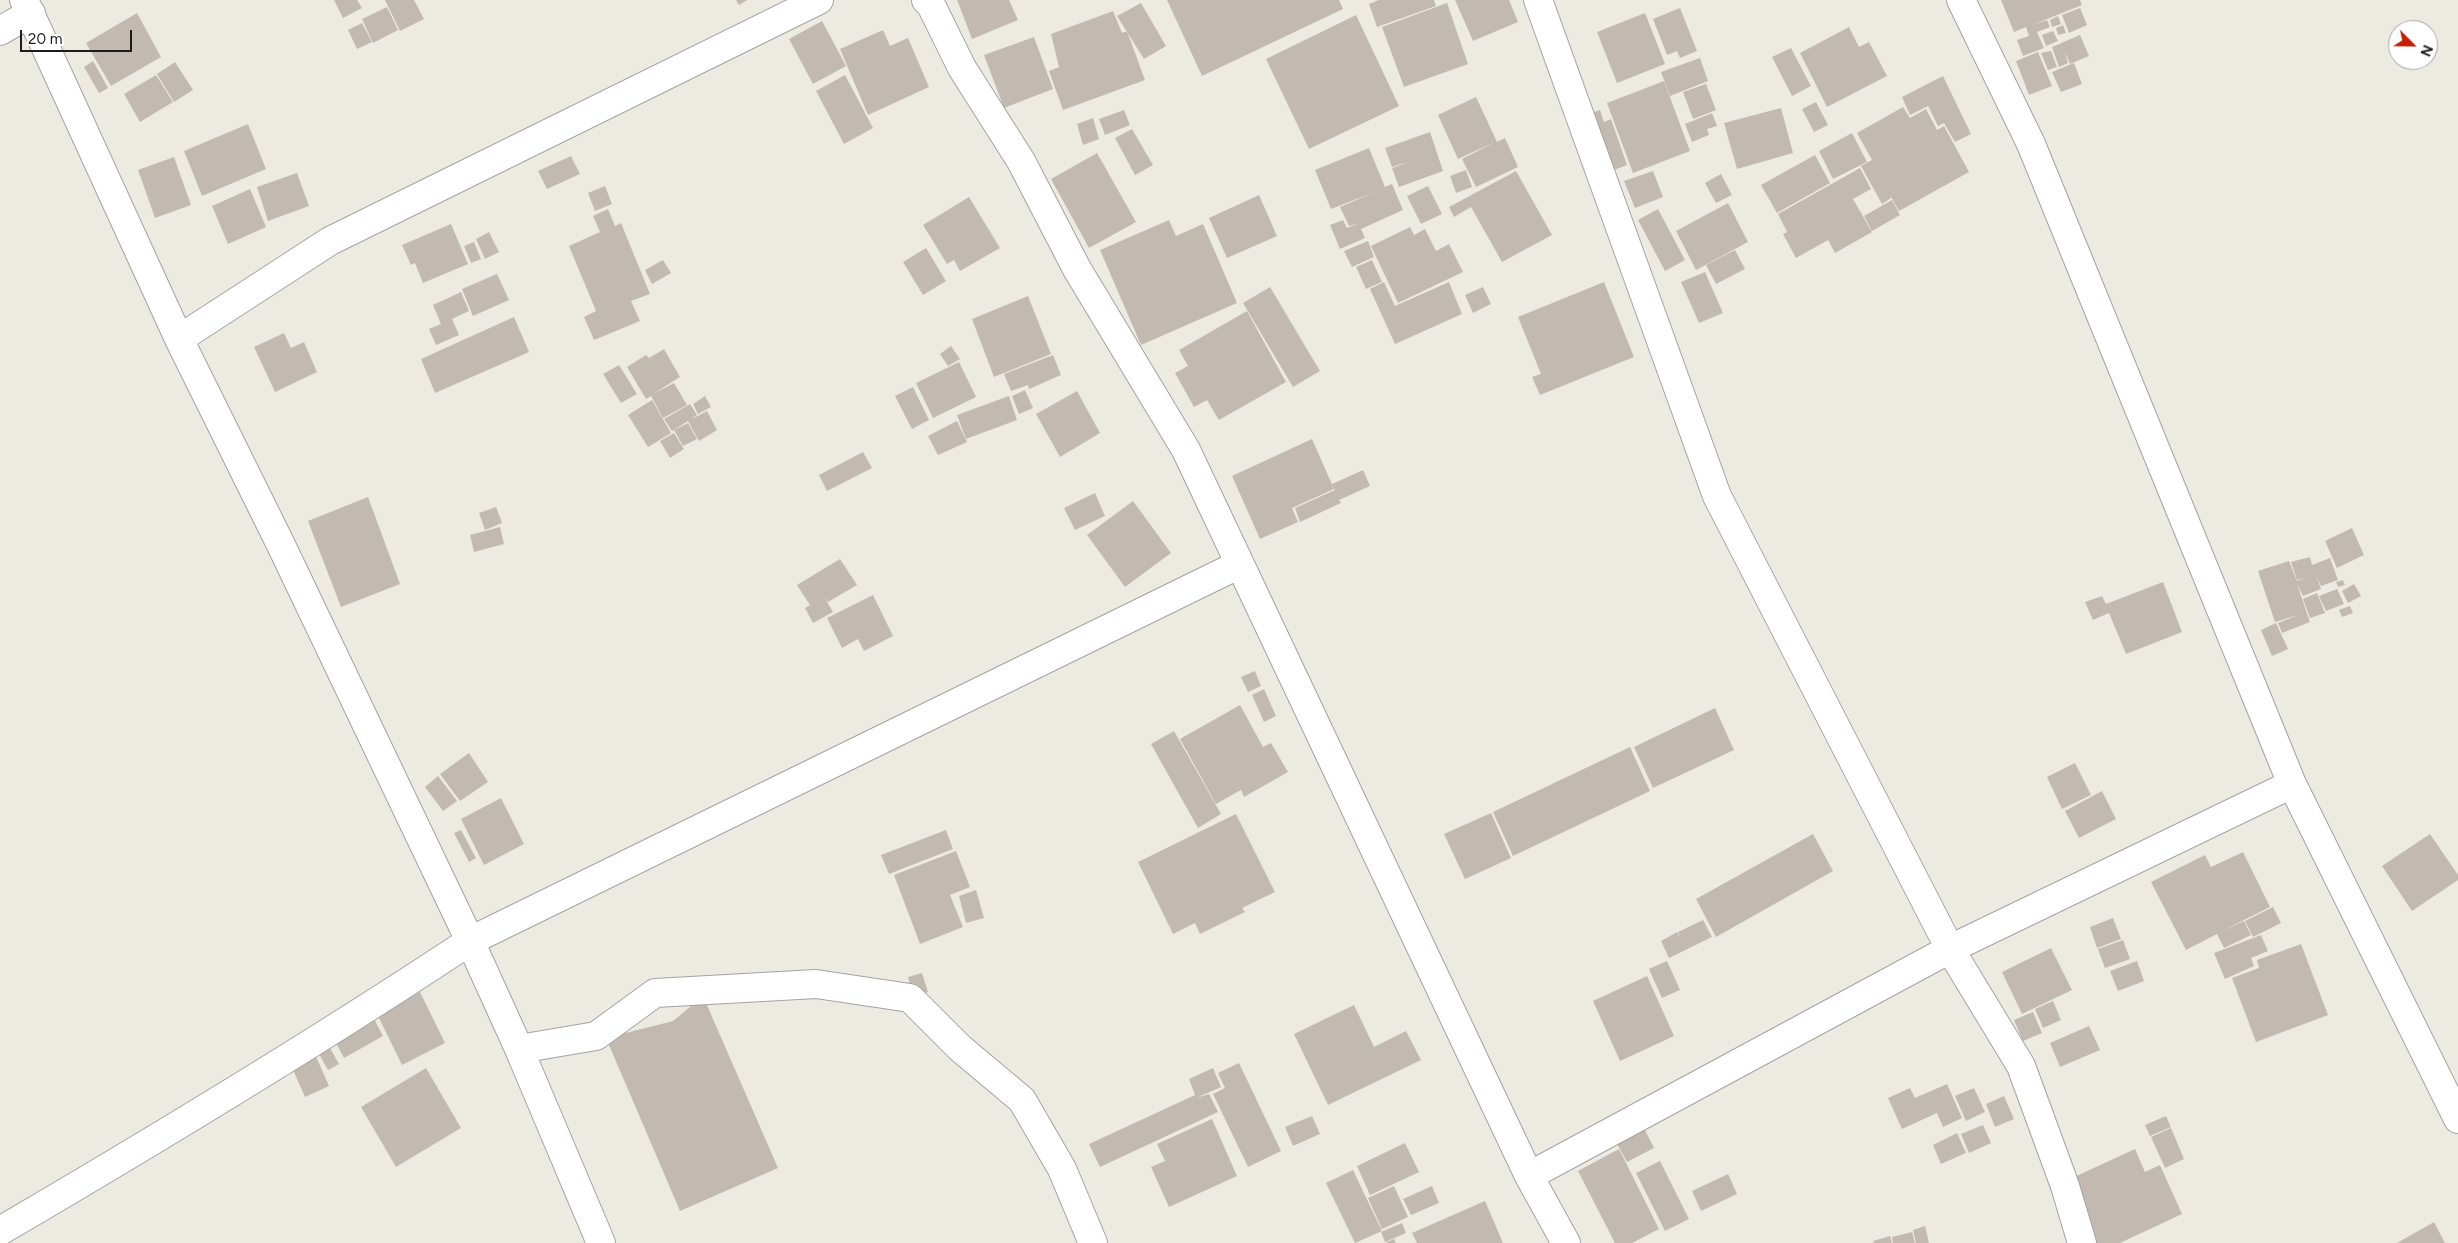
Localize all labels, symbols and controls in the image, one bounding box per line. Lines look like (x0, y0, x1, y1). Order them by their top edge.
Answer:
scale bar (22, 20, 135, 52)
north arrow (2388, 20, 2438, 70)
text: 20 m (28, 30, 62, 48)
text: N (2416, 42, 2436, 59)

